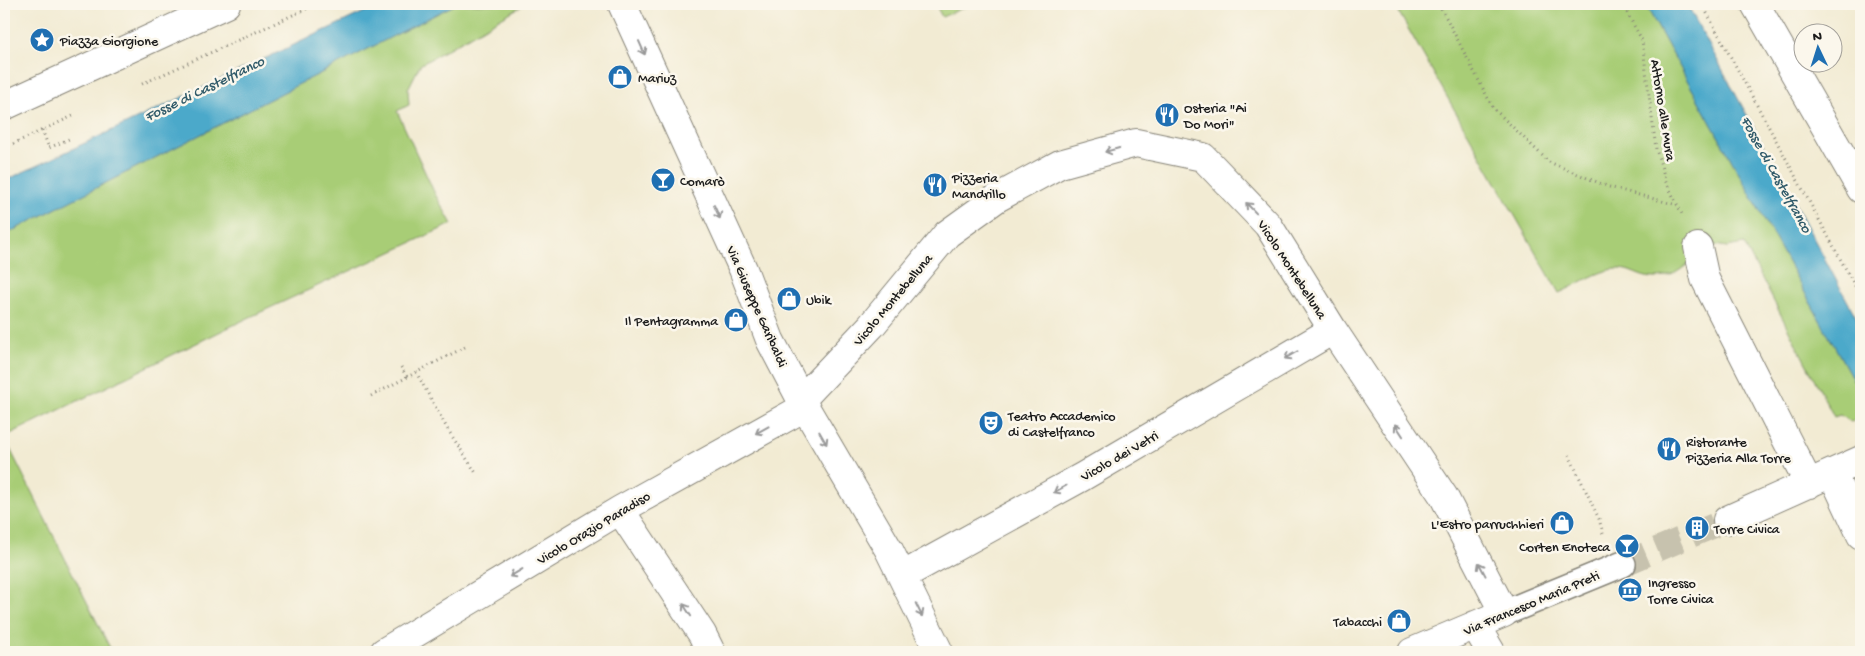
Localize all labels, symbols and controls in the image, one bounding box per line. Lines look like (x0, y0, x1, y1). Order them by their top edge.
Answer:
north arrow (1792, 22, 1842, 72)
place icon: Piazza Giorgione (29, 27, 55, 53)
text: N (1812, 29, 1822, 46)
place label: Piazza Giorgione (59, 34, 159, 51)
one-way arrow (638, 40, 648, 55)
water label: Fosse di Castelfranco (142, 53, 269, 127)
street label: Attorno alle Mura (1645, 58, 1678, 164)
shop icon: Mariuz (607, 64, 633, 90)
place label: Mariuz (638, 71, 677, 88)
place label: Osteria "Ai Do Mori" (1183, 101, 1247, 134)
restaurant icon: Osteria "Ai Do Mori" (1154, 102, 1180, 128)
water label: Fosse di Castelfranco (1736, 113, 1815, 238)
one-way arrow (1105, 145, 1121, 155)
bar icon: Comarò (650, 167, 676, 193)
place label: Pizzeria Mandrillo (951, 171, 1006, 204)
restaurant icon: Pizzeria Mandrillo (922, 172, 948, 198)
place label: Comarò (680, 174, 725, 191)
one-way arrow (1245, 201, 1257, 214)
one-way arrow (712, 204, 722, 219)
street label: Vicolo Montebelluna (1252, 217, 1330, 324)
street label: Via Giuseppe Garibaldi (721, 243, 790, 370)
street label: Vicolo Montebelluna (850, 250, 938, 351)
shop icon: Ubik (776, 286, 802, 312)
place label: Ubik (806, 293, 833, 310)
shop icon: Il Pentagramma (723, 307, 749, 333)
place label: Il Pentagramma (625, 314, 719, 331)
one-way arrow (1284, 350, 1298, 360)
place label: Teatro Accademico di Castelfranco (1007, 409, 1116, 442)
theatre icon: Teatro Accademico di Castelfranco (978, 410, 1004, 436)
one-way arrow (1394, 423, 1404, 437)
one-way arrow (755, 425, 770, 435)
street label: Vicolo dei Vetri (1077, 428, 1162, 487)
one-way arrow (819, 430, 829, 444)
place label: Ristorante Pizzeria Alla Torre (1685, 435, 1791, 468)
restaurant icon: Ristorante Pizzeria Alla Torre (1656, 436, 1682, 462)
one-way arrow (1053, 485, 1067, 495)
street label: Vicolo Orazio Paradiso (534, 489, 654, 570)
shop icon: L'Estro parruchhieri (1549, 510, 1575, 536)
building icon: Torre Civica (1684, 515, 1710, 541)
place label: L'Estro parruchhieri (1431, 517, 1544, 534)
place label: Torre Civica (1713, 522, 1781, 539)
bar icon: Corten Enoteca (1614, 533, 1640, 559)
place label: Corten Enoteca (1519, 540, 1611, 557)
one-way arrow (1477, 562, 1487, 577)
one-way arrow (509, 568, 523, 578)
street label: Via Francesco Maria Preti (1460, 568, 1603, 641)
place label: Ingresso Torre Civica (1647, 576, 1715, 609)
museum icon: Ingresso Torre Civica (1617, 577, 1643, 603)
one-way arrow (914, 603, 924, 618)
one-way arrow (681, 604, 691, 618)
shop icon: Tabacchi (1386, 608, 1412, 634)
place label: Tabacchi (1333, 615, 1382, 632)

